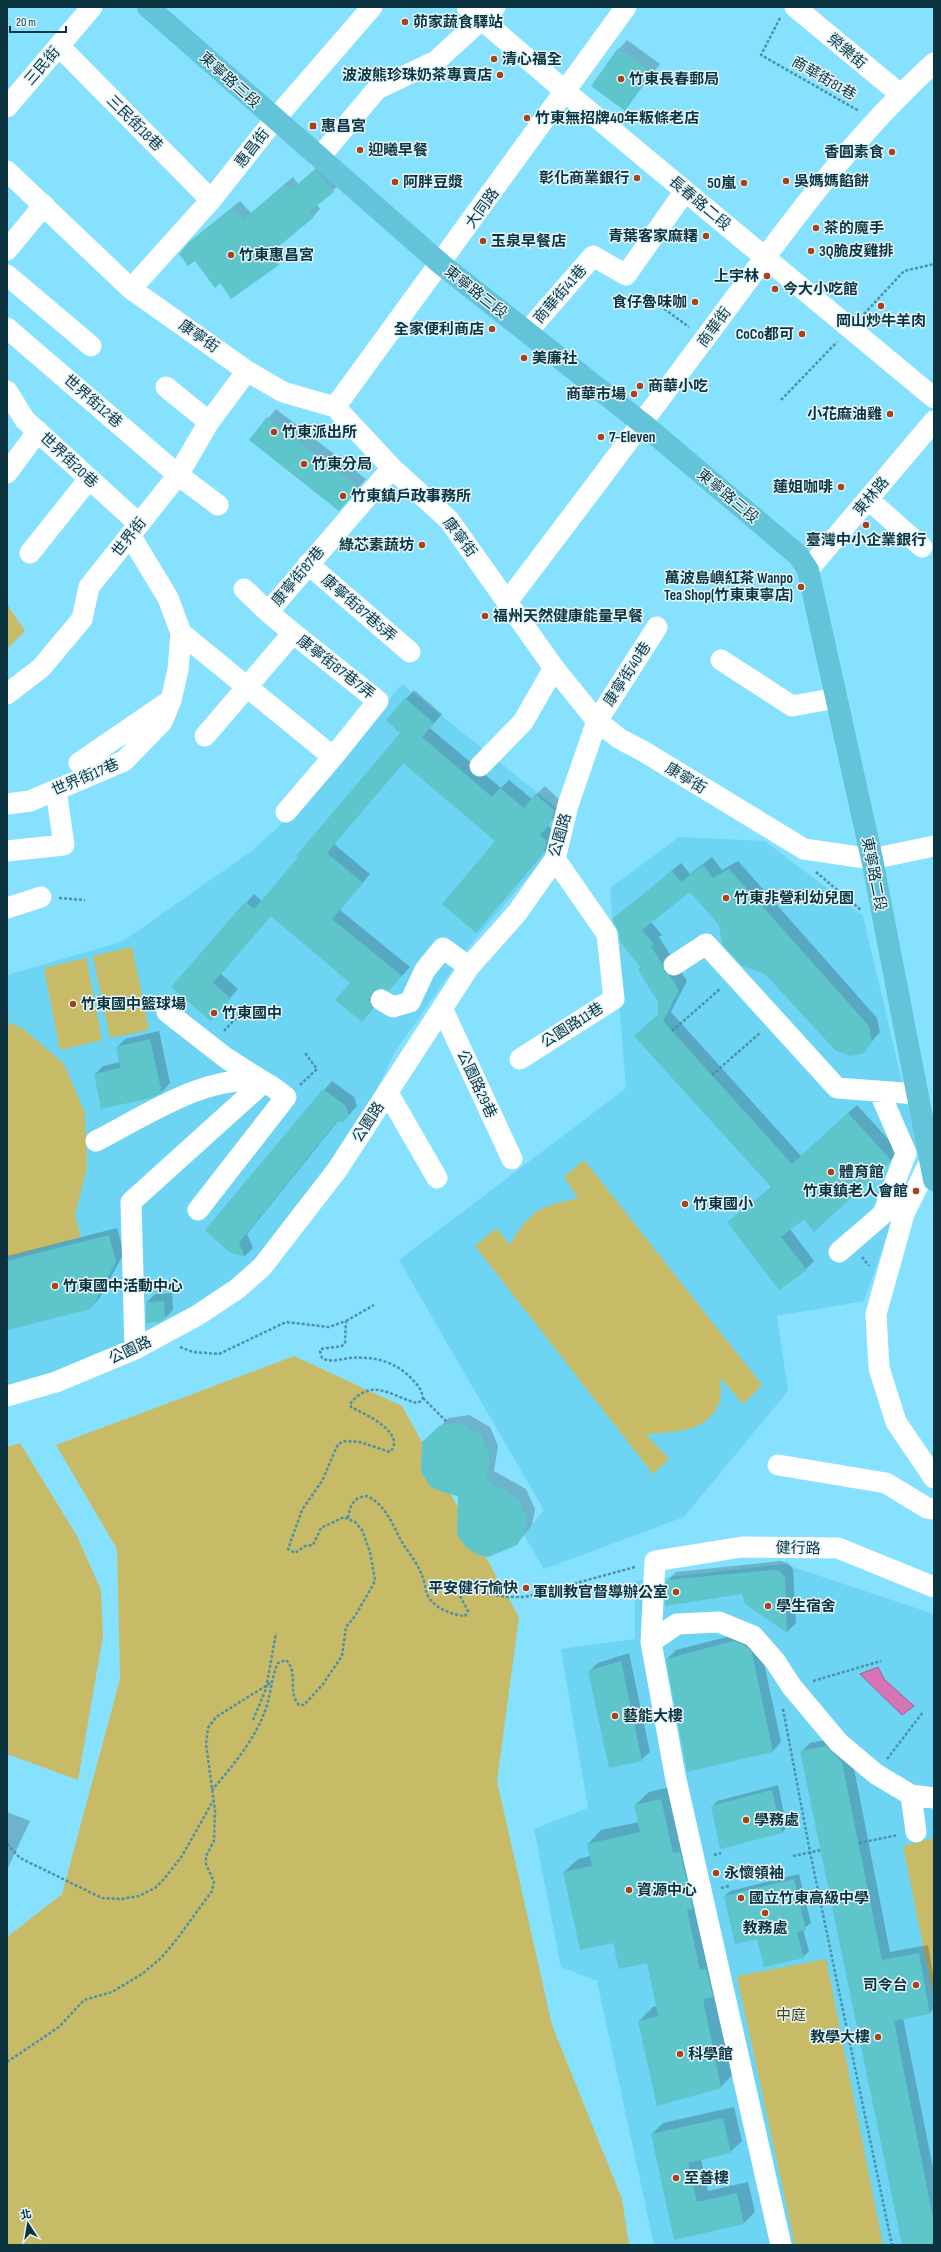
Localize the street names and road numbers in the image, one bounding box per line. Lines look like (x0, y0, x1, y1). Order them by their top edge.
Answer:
street label: 榮樂街 (823, 30, 870, 73)
street label: 三民街 (20, 43, 64, 90)
street label: 東寧路三段 (195, 48, 264, 113)
street label: 商華街81巷 (788, 52, 860, 105)
street label: 三民街18巷 (103, 91, 167, 155)
street label: 惠昌街 (231, 125, 274, 172)
street label: 長春路二段 (665, 172, 735, 235)
street label: 大同路 (461, 185, 503, 232)
street label: 商華街41巷 (530, 261, 591, 328)
street label: 東寧路三段 (440, 262, 511, 323)
street label: 商華街 (693, 304, 735, 351)
street label: 康寧街 (175, 316, 223, 357)
street label: 世界街12巷 (59, 371, 126, 432)
street label: 世界街20巷 (36, 429, 102, 492)
street label: 東寧路三段 (693, 465, 763, 528)
street label: 東林路 (850, 473, 893, 520)
street label: 世界街 (108, 514, 151, 561)
street label: 康寧街 (438, 514, 481, 561)
street label: 康寧街87巷 (268, 542, 329, 610)
street label: 康寧街87巷5弄 (317, 571, 400, 646)
street label: 康寧街87巷7弄 (293, 631, 378, 704)
street label: 康寧街40巷 (600, 638, 655, 710)
street label: 世界街17巷 (49, 755, 122, 800)
street label: 康寧街 (662, 759, 710, 798)
street label: 公園路 (545, 811, 576, 859)
street label: 東寧路二段 (857, 835, 890, 913)
street label: 公園路11巷 (537, 999, 607, 1052)
street label: 公園路29巷 (453, 1047, 501, 1121)
street label: 公園路 (348, 1098, 389, 1146)
street label: 公園路 (106, 1332, 155, 1369)
street label: 健行路 (775, 1539, 821, 1558)

